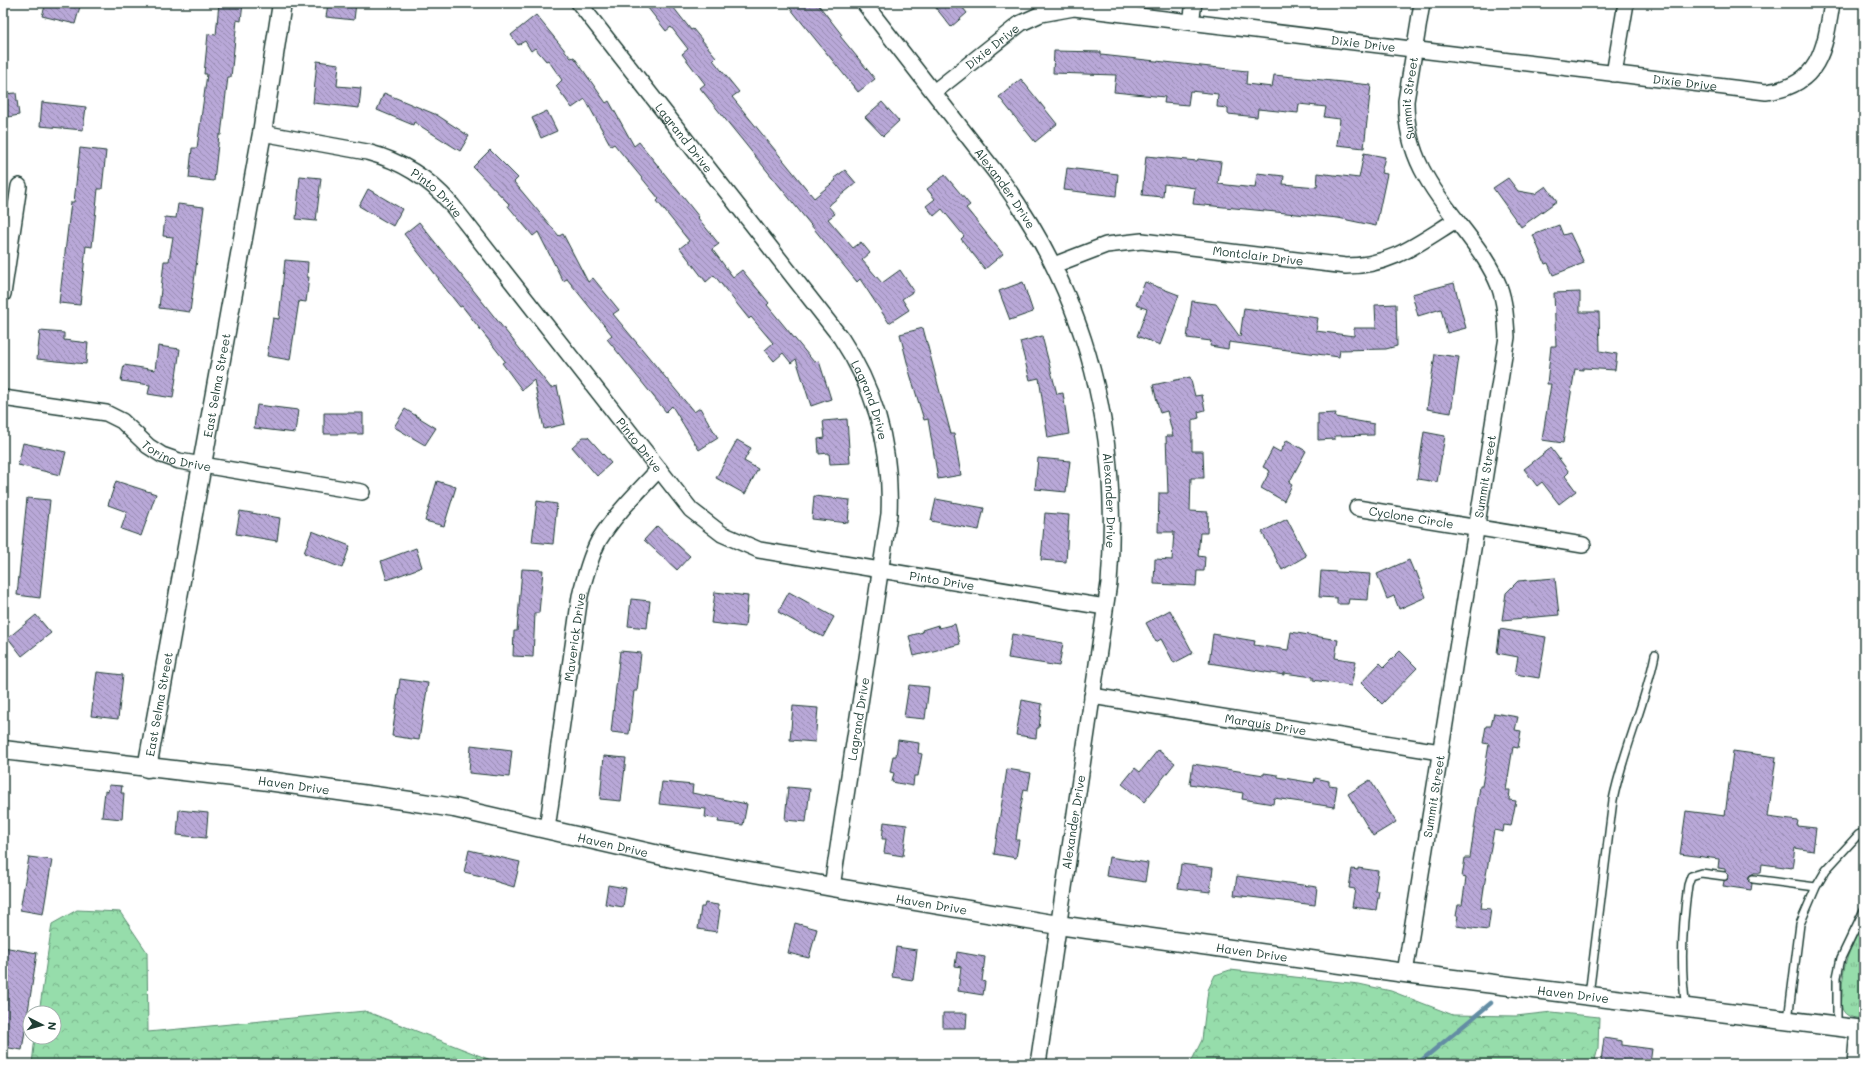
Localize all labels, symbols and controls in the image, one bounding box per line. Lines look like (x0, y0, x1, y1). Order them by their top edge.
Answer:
street label: Dixie Drive (962, 20, 1022, 72)
street label: Dixie Drive (1330, 31, 1396, 55)
street label: Summit Street (1398, 55, 1421, 141)
street label: Dixie Drive (1652, 70, 1718, 94)
street label: Lagrand Drive (652, 100, 717, 176)
street label: Alexander Drive (971, 144, 1039, 232)
street label: Pinto Drive (408, 164, 466, 221)
street label: Montclair Drive (1212, 242, 1305, 269)
street label: East Selma Street (199, 332, 234, 439)
street label: Lagrand Drive (848, 357, 892, 441)
street label: Pinto Drive (613, 414, 666, 475)
street label: Summit Street (1470, 434, 1499, 519)
street label: Torino Drive (138, 436, 213, 474)
street label: Alexander Drive (1100, 452, 1119, 548)
street label: Cyclone Circle (1368, 502, 1455, 532)
street label: Pinto Drive (908, 567, 976, 593)
street label: Maverick Drive (560, 591, 588, 682)
street label: East Selma Street (141, 651, 176, 757)
street label: Lagrand Drive (844, 676, 872, 762)
street label: Marquis Drive (1224, 710, 1308, 738)
street label: Summit Street (1419, 754, 1448, 839)
street label: Haven Drive (257, 772, 331, 798)
street label: Alexander Drive (1058, 774, 1088, 870)
street label: Haven Drive (576, 829, 650, 860)
street label: Haven Drive (895, 890, 968, 918)
street label: Haven Drive (1215, 939, 1289, 965)
street label: Haven Drive (1536, 982, 1610, 1006)
north arrow (22, 1005, 62, 1045)
text: N (45, 1021, 60, 1031)

